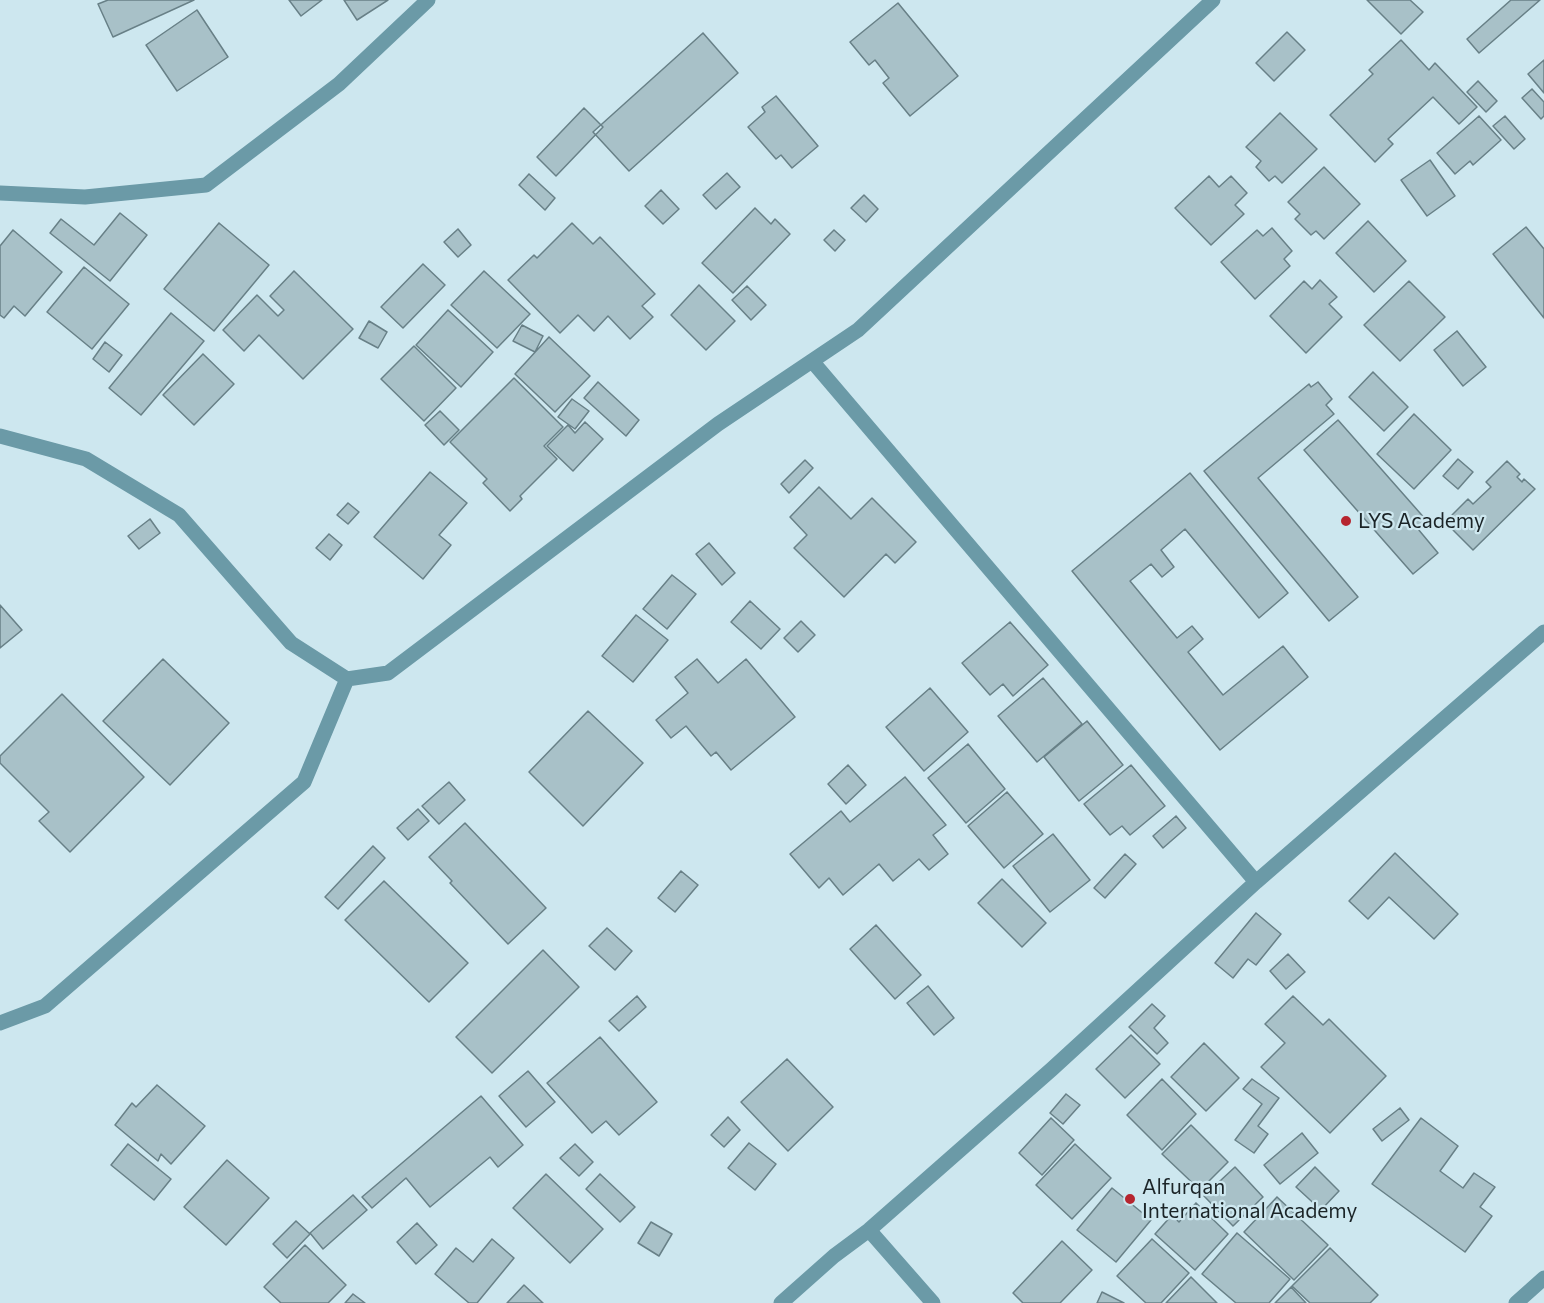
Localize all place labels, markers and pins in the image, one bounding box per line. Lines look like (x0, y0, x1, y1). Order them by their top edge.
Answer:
place label: LYS Academy (1358, 508, 1485, 534)
marker: LYS Academy (1339, 514, 1353, 528)
place label: Alfurqan International Academy (1142, 1174, 1357, 1224)
marker: Alfurqan International Academy (1123, 1192, 1137, 1206)

